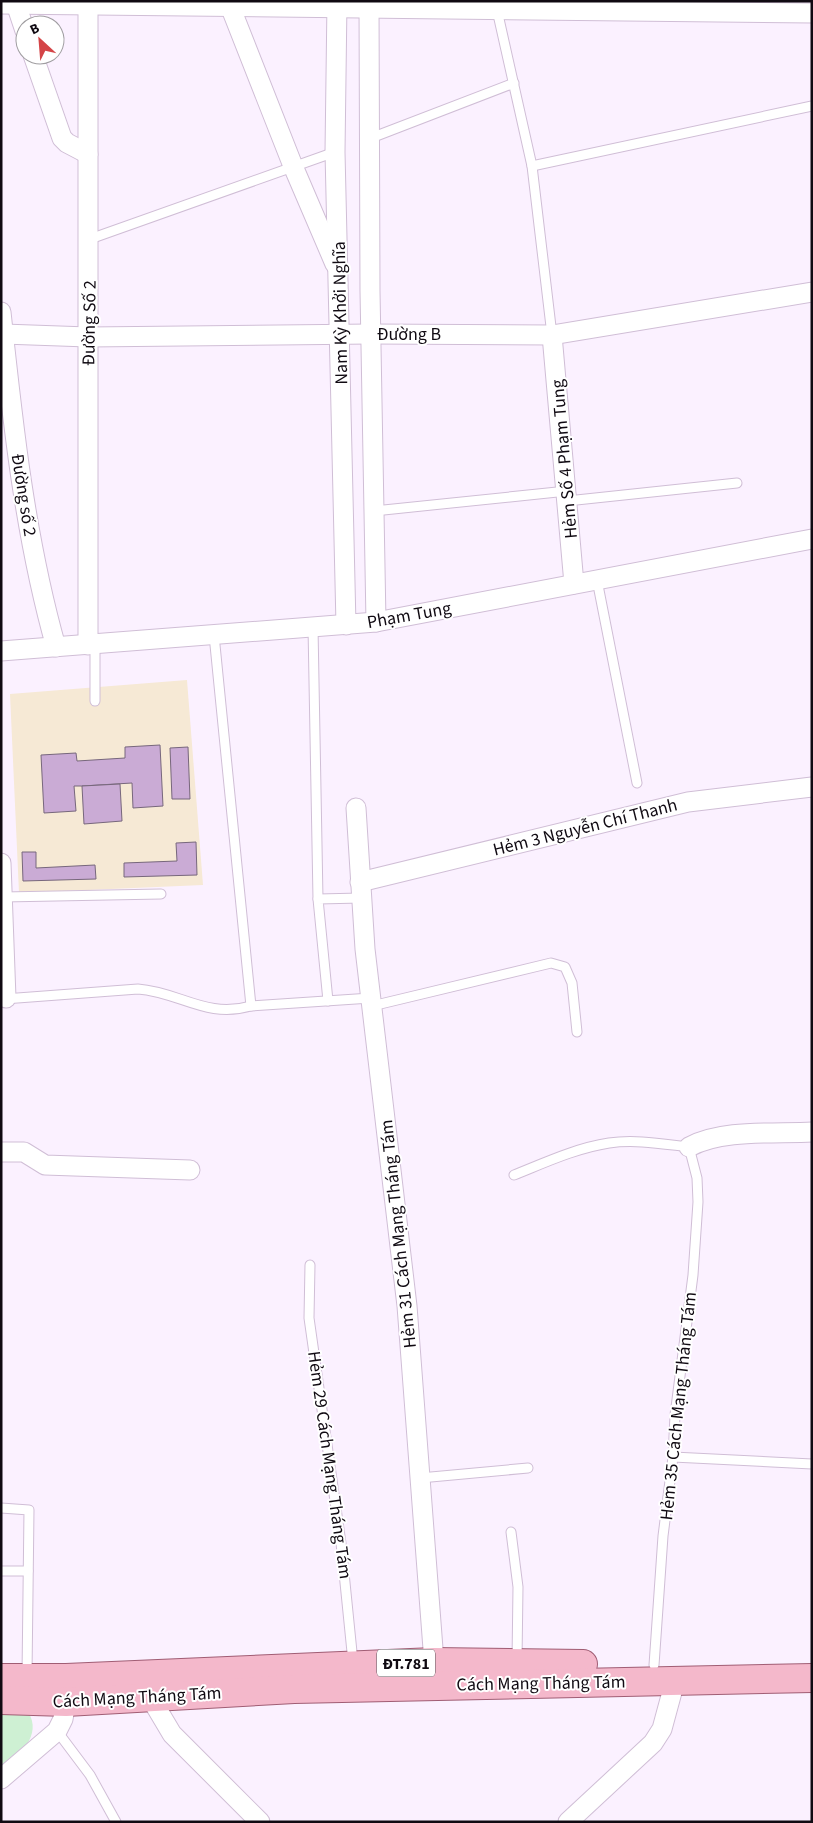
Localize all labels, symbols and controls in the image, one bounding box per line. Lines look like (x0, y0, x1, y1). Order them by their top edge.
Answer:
north arrow (15, 15, 65, 65)
text: B (27, 18, 43, 40)
street label: Nam Kỳ Khởi Nghĩa (327, 241, 354, 385)
street label: Đường Số 2 (76, 280, 103, 366)
street label: Đường B (377, 322, 441, 347)
street label: Hẻm Số 4 Phạm Tung (545, 378, 584, 540)
street label: Đường số 2 (5, 452, 42, 538)
street label: Phạm Tung (365, 596, 453, 635)
street label: Hẻm 3 Nguyễn Chí Thanh (490, 792, 680, 863)
street label: Hẻm 31 Cách Mạng Tháng Tám (374, 1118, 423, 1349)
street label: Hẻm 35 Cách Mạng Tháng Tám (654, 1291, 703, 1522)
street label: Hẻm 29 Cách Mạng Tháng Tám (301, 1350, 358, 1581)
road number: ĐT.781 (377, 1650, 435, 1676)
street label: Cách Mạng Tháng Tám (456, 1670, 626, 1697)
street label: Cách Mạng Tháng Tám (52, 1681, 222, 1714)

